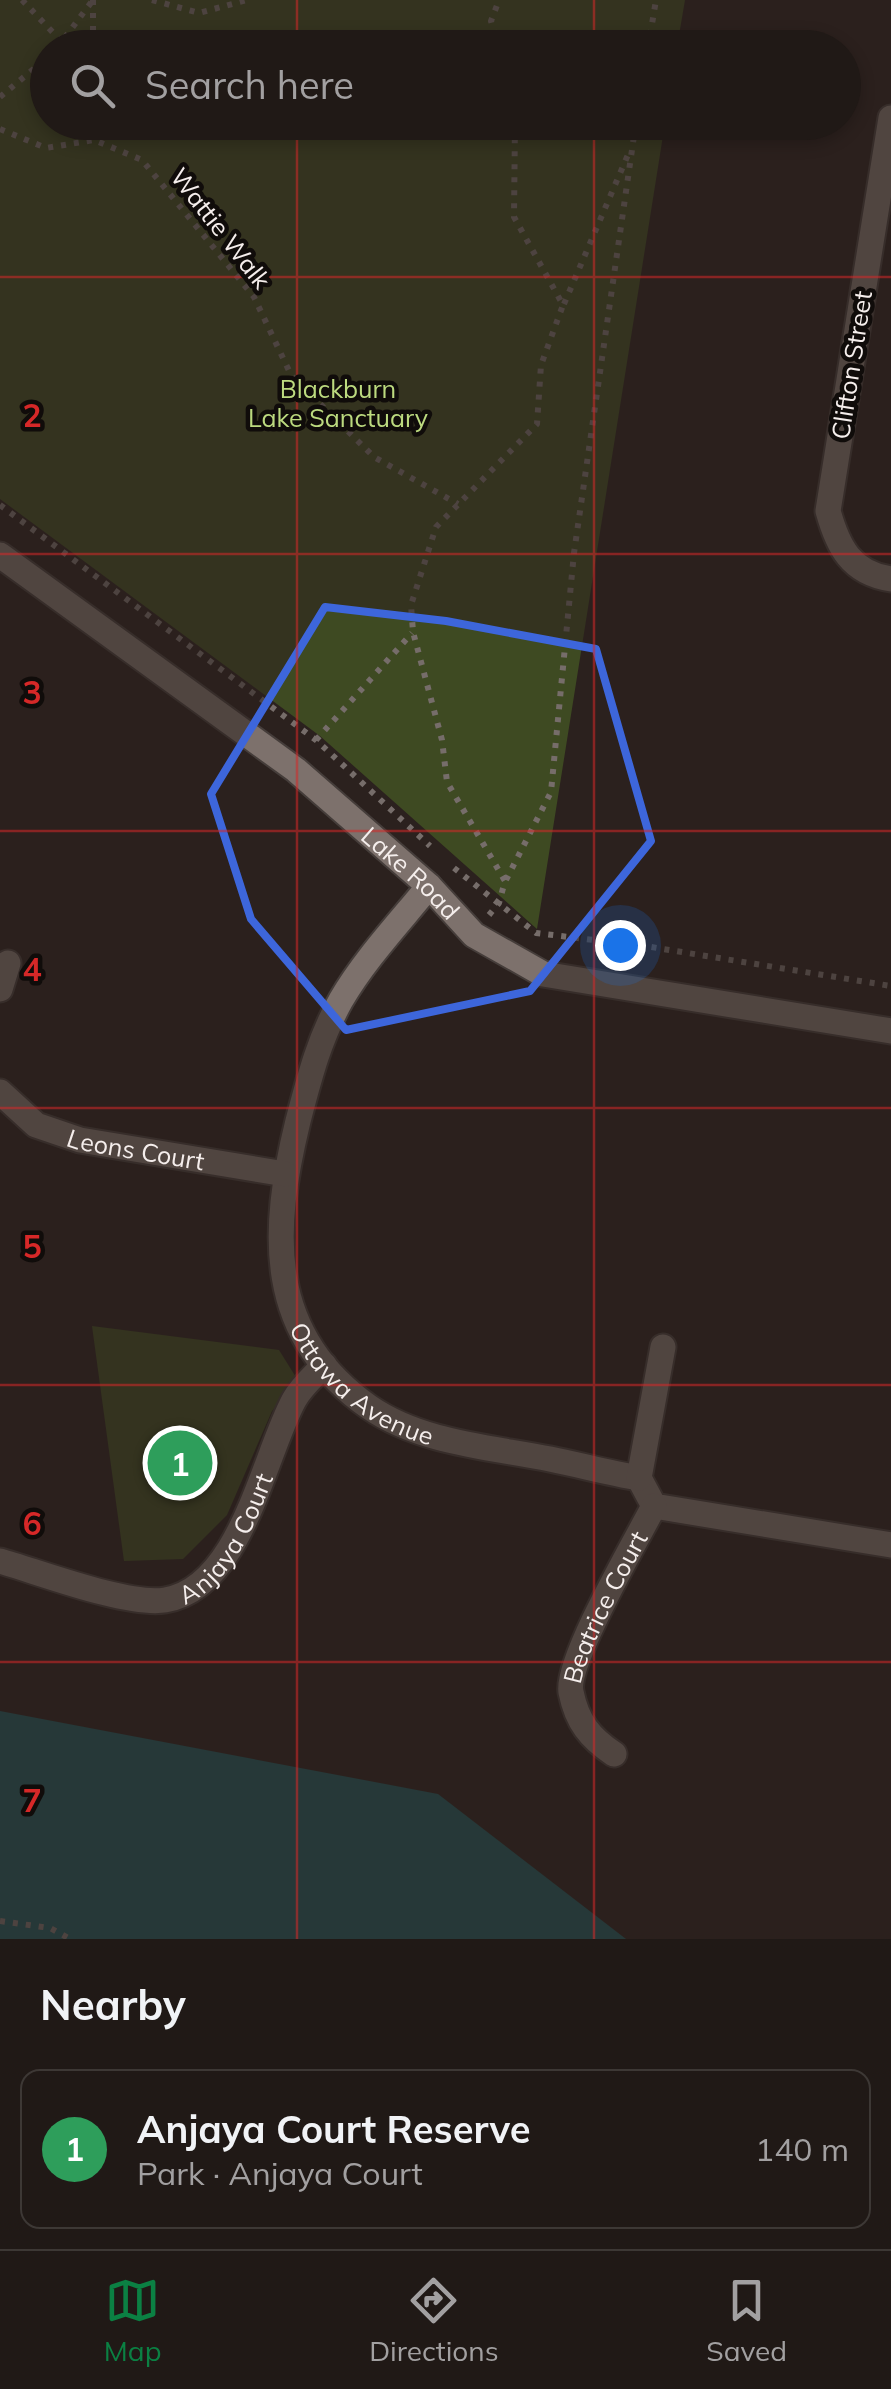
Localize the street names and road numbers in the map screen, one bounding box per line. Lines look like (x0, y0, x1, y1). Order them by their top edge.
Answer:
street label: Wattie Walk (164, 161, 278, 295)
street label: Clifton Street (824, 288, 878, 442)
street label: Lake Road (356, 819, 467, 925)
street label: Leons Court (63, 1121, 207, 1176)
street label: Ottawa Avenue (284, 1317, 438, 1451)
street label: Anjaya Court (173, 1468, 278, 1610)
street label: Beatrice Court (556, 1525, 653, 1686)

